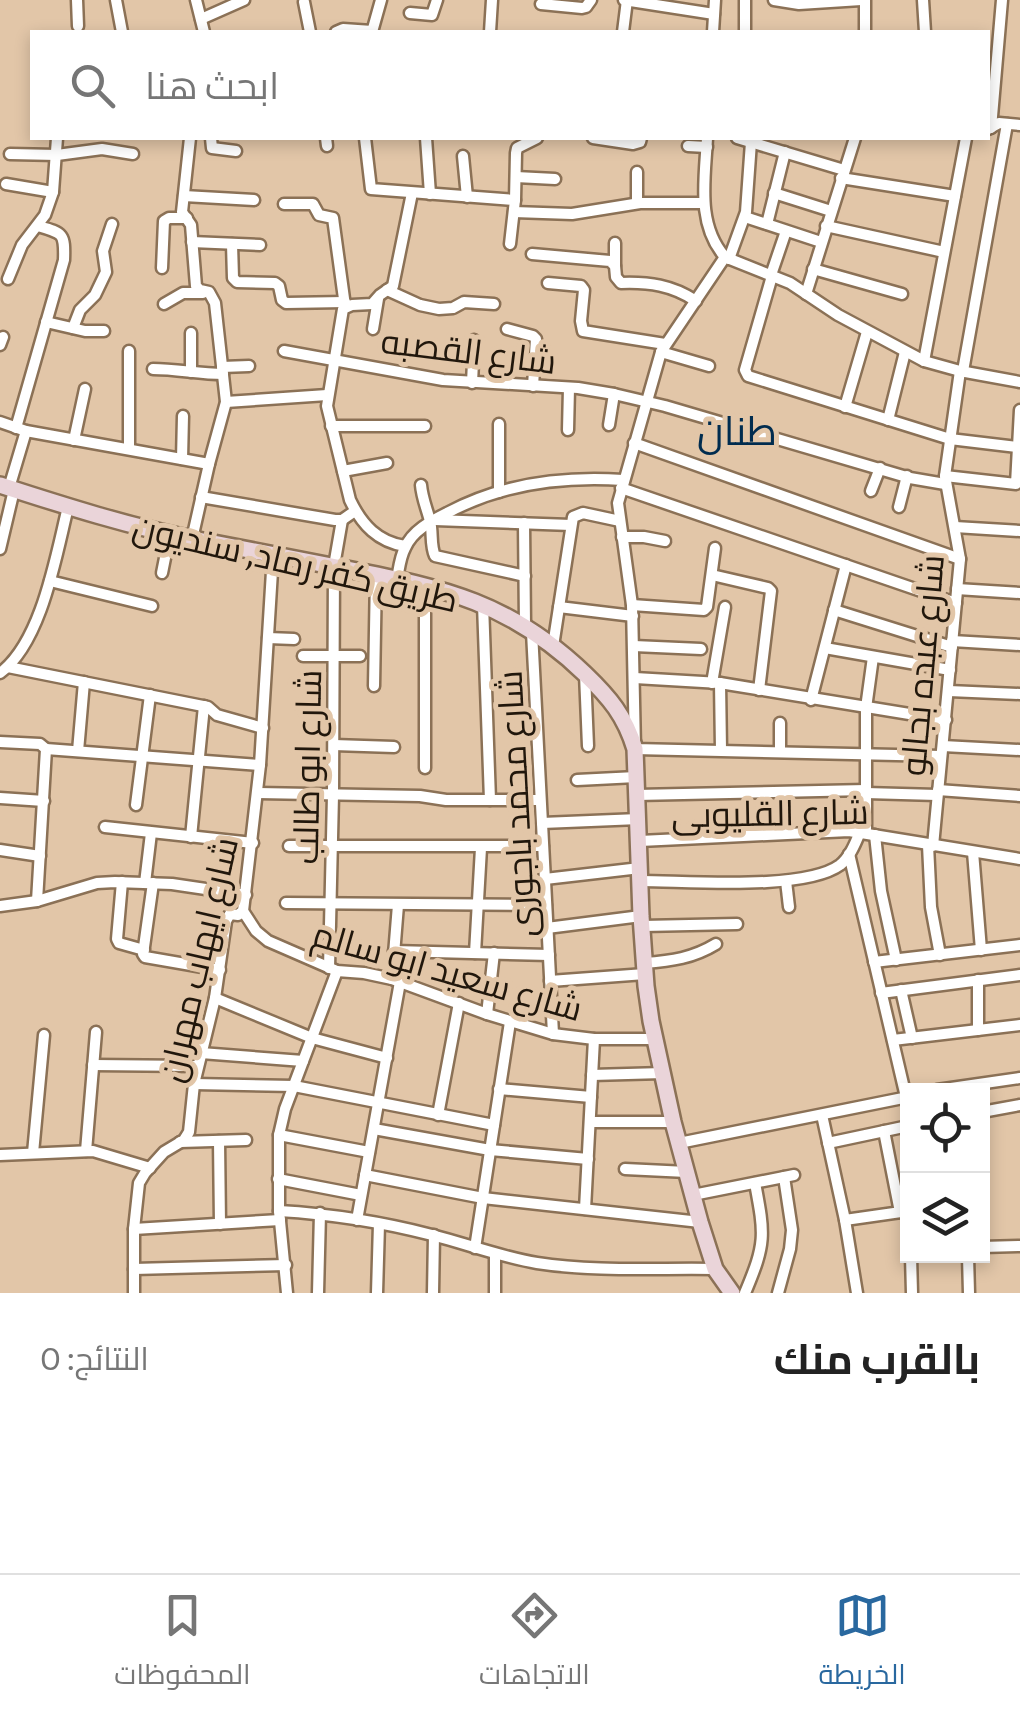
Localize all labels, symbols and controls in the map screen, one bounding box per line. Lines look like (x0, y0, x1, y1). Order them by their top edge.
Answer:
search box (30, 30, 990, 140)
icon: search (65, 58, 120, 113)
text: ابحث هنا (145, 60, 279, 107)
street label: شارع القصبه (378, 317, 559, 385)
district label: طنان (697, 404, 777, 455)
street label: طريق كفر رماد, سنديون (128, 503, 463, 622)
street label: شارع عبده بجالو (889, 553, 955, 778)
street label: شارع ابو طالب (282, 669, 332, 865)
street label: شارع محمد باجورى (486, 669, 546, 938)
street label: شارع القليوبى (671, 788, 869, 838)
street label: شارع ايهاب مهران (147, 832, 249, 1086)
street label: شارع سعيد ابو سالم (307, 910, 588, 1033)
map controls (900, 1083, 990, 1263)
button: locate (900, 1083, 990, 1173)
button: layers (900, 1173, 990, 1263)
text: بالقرب منك (774, 1331, 980, 1383)
text: النتائج: 0 (40, 1337, 149, 1377)
tab: المحفوظات (114, 1588, 251, 1700)
tab: الاتجاهات (479, 1588, 590, 1700)
tab: الخريطة (818, 1588, 906, 1700)

